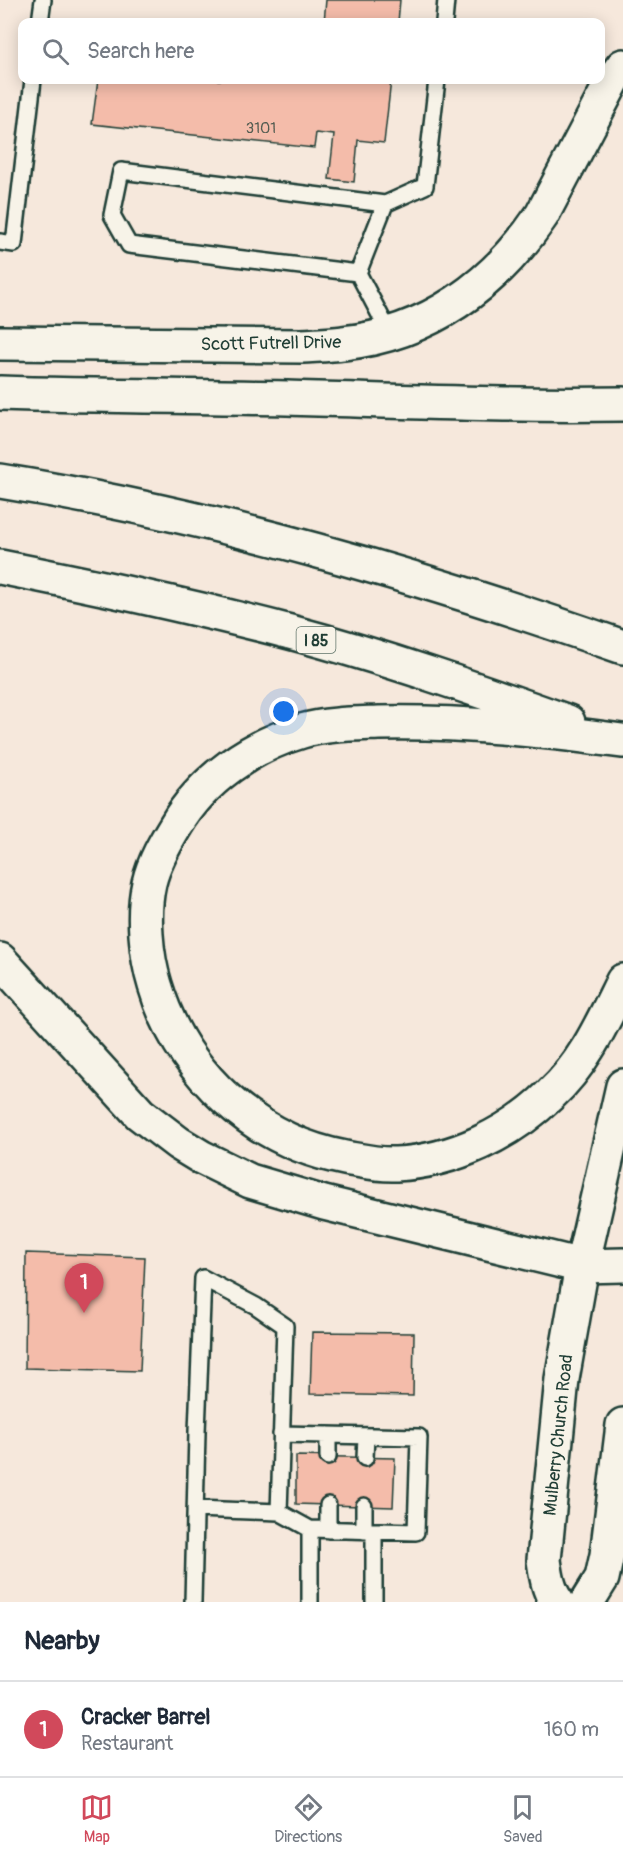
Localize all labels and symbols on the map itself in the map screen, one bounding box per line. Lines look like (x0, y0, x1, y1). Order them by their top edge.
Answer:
house number: 3101 (246, 119, 276, 138)
street label: Scott Futrell Drive (200, 331, 342, 356)
road number: I 85 (296, 627, 336, 653)
your location (269, 697, 298, 726)
pin: 1 (64, 1264, 104, 1313)
street label: Mulberry Church Road (539, 1353, 578, 1517)

